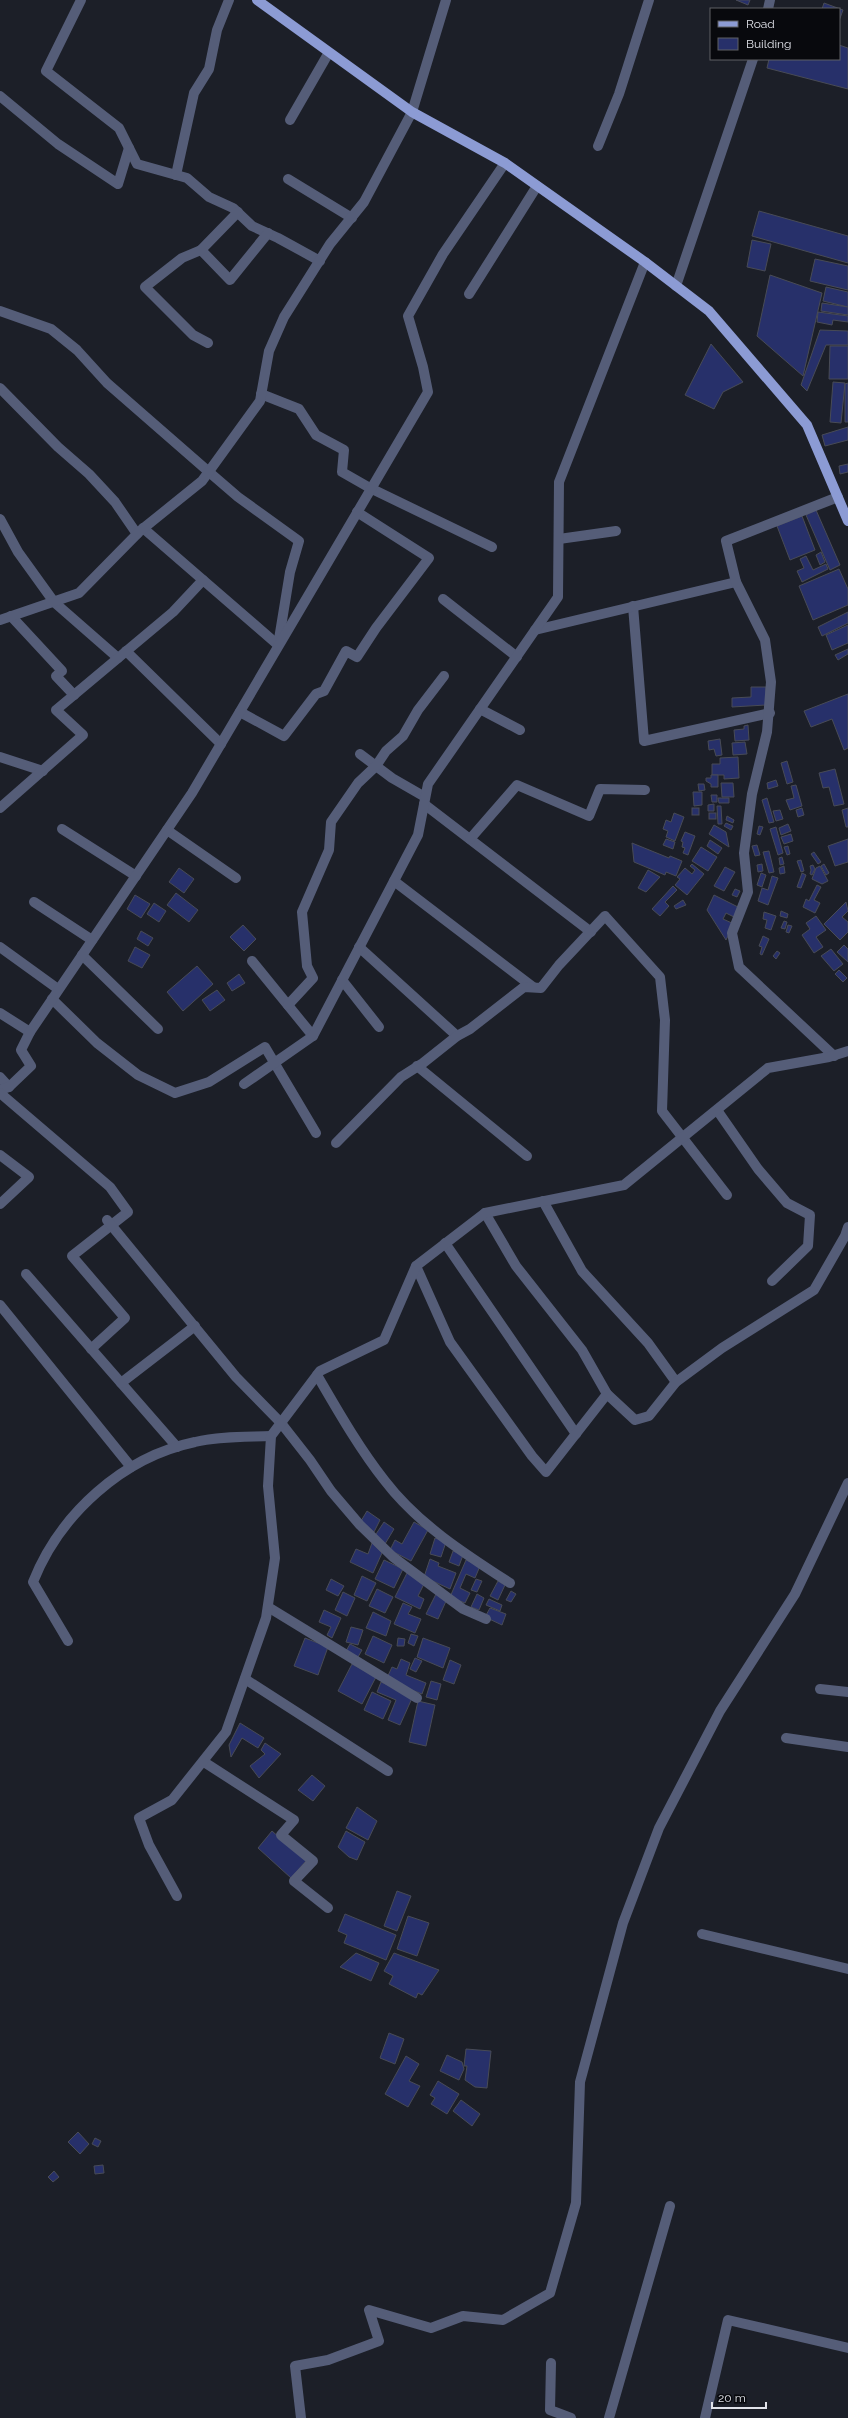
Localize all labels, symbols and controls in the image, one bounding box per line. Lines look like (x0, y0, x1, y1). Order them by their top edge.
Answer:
legend (710, 8, 840, 60)
text: Road (746, 17, 775, 31)
text: Building (746, 37, 792, 51)
scale bar (712, 2384, 766, 2410)
text: 20 m (718, 2391, 746, 2405)

